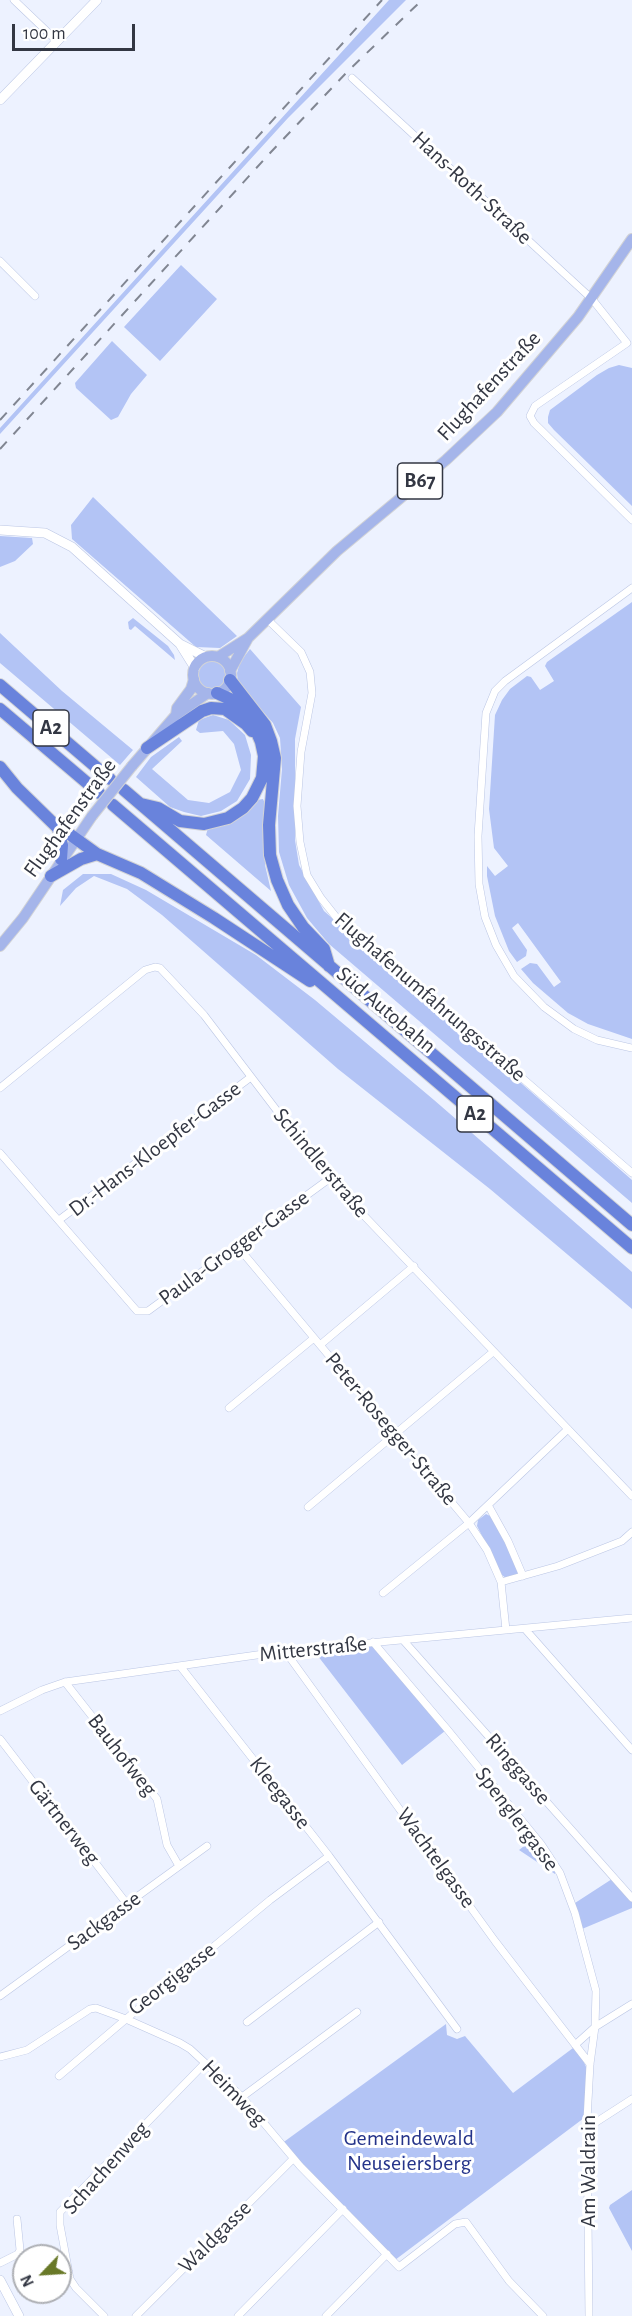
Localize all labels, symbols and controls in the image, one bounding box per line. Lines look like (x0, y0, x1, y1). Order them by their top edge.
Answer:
scale bar (15, 12, 138, 50)
text: 100 m (23, 25, 66, 43)
street label: Hans-Roth-Straße (407, 126, 537, 250)
street label: Flughafenstraße (431, 326, 547, 446)
road number: B67 (398, 463, 442, 499)
road number: A2 (33, 710, 69, 746)
street label: Flughafenstraße (18, 753, 122, 883)
street label: Flughafenumfahrungsstraße (329, 907, 531, 1087)
street label: Süd Autobahn (331, 961, 441, 1059)
street label: Dr.-Hans-Kloepfer-Gasse (64, 1076, 246, 1222)
road number: A2 (457, 1096, 493, 1132)
street label: Schindlerstraße (267, 1103, 375, 1223)
street label: Paula-Grogger-Gasse (154, 1185, 314, 1311)
street label: Peter-Rosegger-Straße (319, 1347, 463, 1511)
street label: Mitterstraße (258, 1630, 368, 1668)
street label: Bauhofweg (82, 1709, 162, 1801)
street label: Ringgasse (480, 1728, 556, 1810)
street label: Kleegasse (244, 1752, 316, 1834)
street label: Spenglergasse (469, 1762, 565, 1876)
street label: Gärtnerweg (22, 1774, 106, 1870)
street label: Wachtelgasse (391, 1803, 481, 1913)
street label: Sackgasse (62, 1885, 146, 1957)
street label: Georgigasse (123, 1937, 221, 2021)
street label: Heimweg (196, 2054, 272, 2132)
street label: Am Waldrain (575, 2115, 601, 2227)
street label: Schachenweg (57, 2116, 155, 2220)
park label: Gemeindewald Neuseiersberg (344, 2125, 474, 2176)
street label: Waldgasse (173, 2195, 257, 2279)
north arrow (12, 2244, 72, 2304)
text: N (18, 2272, 37, 2289)

